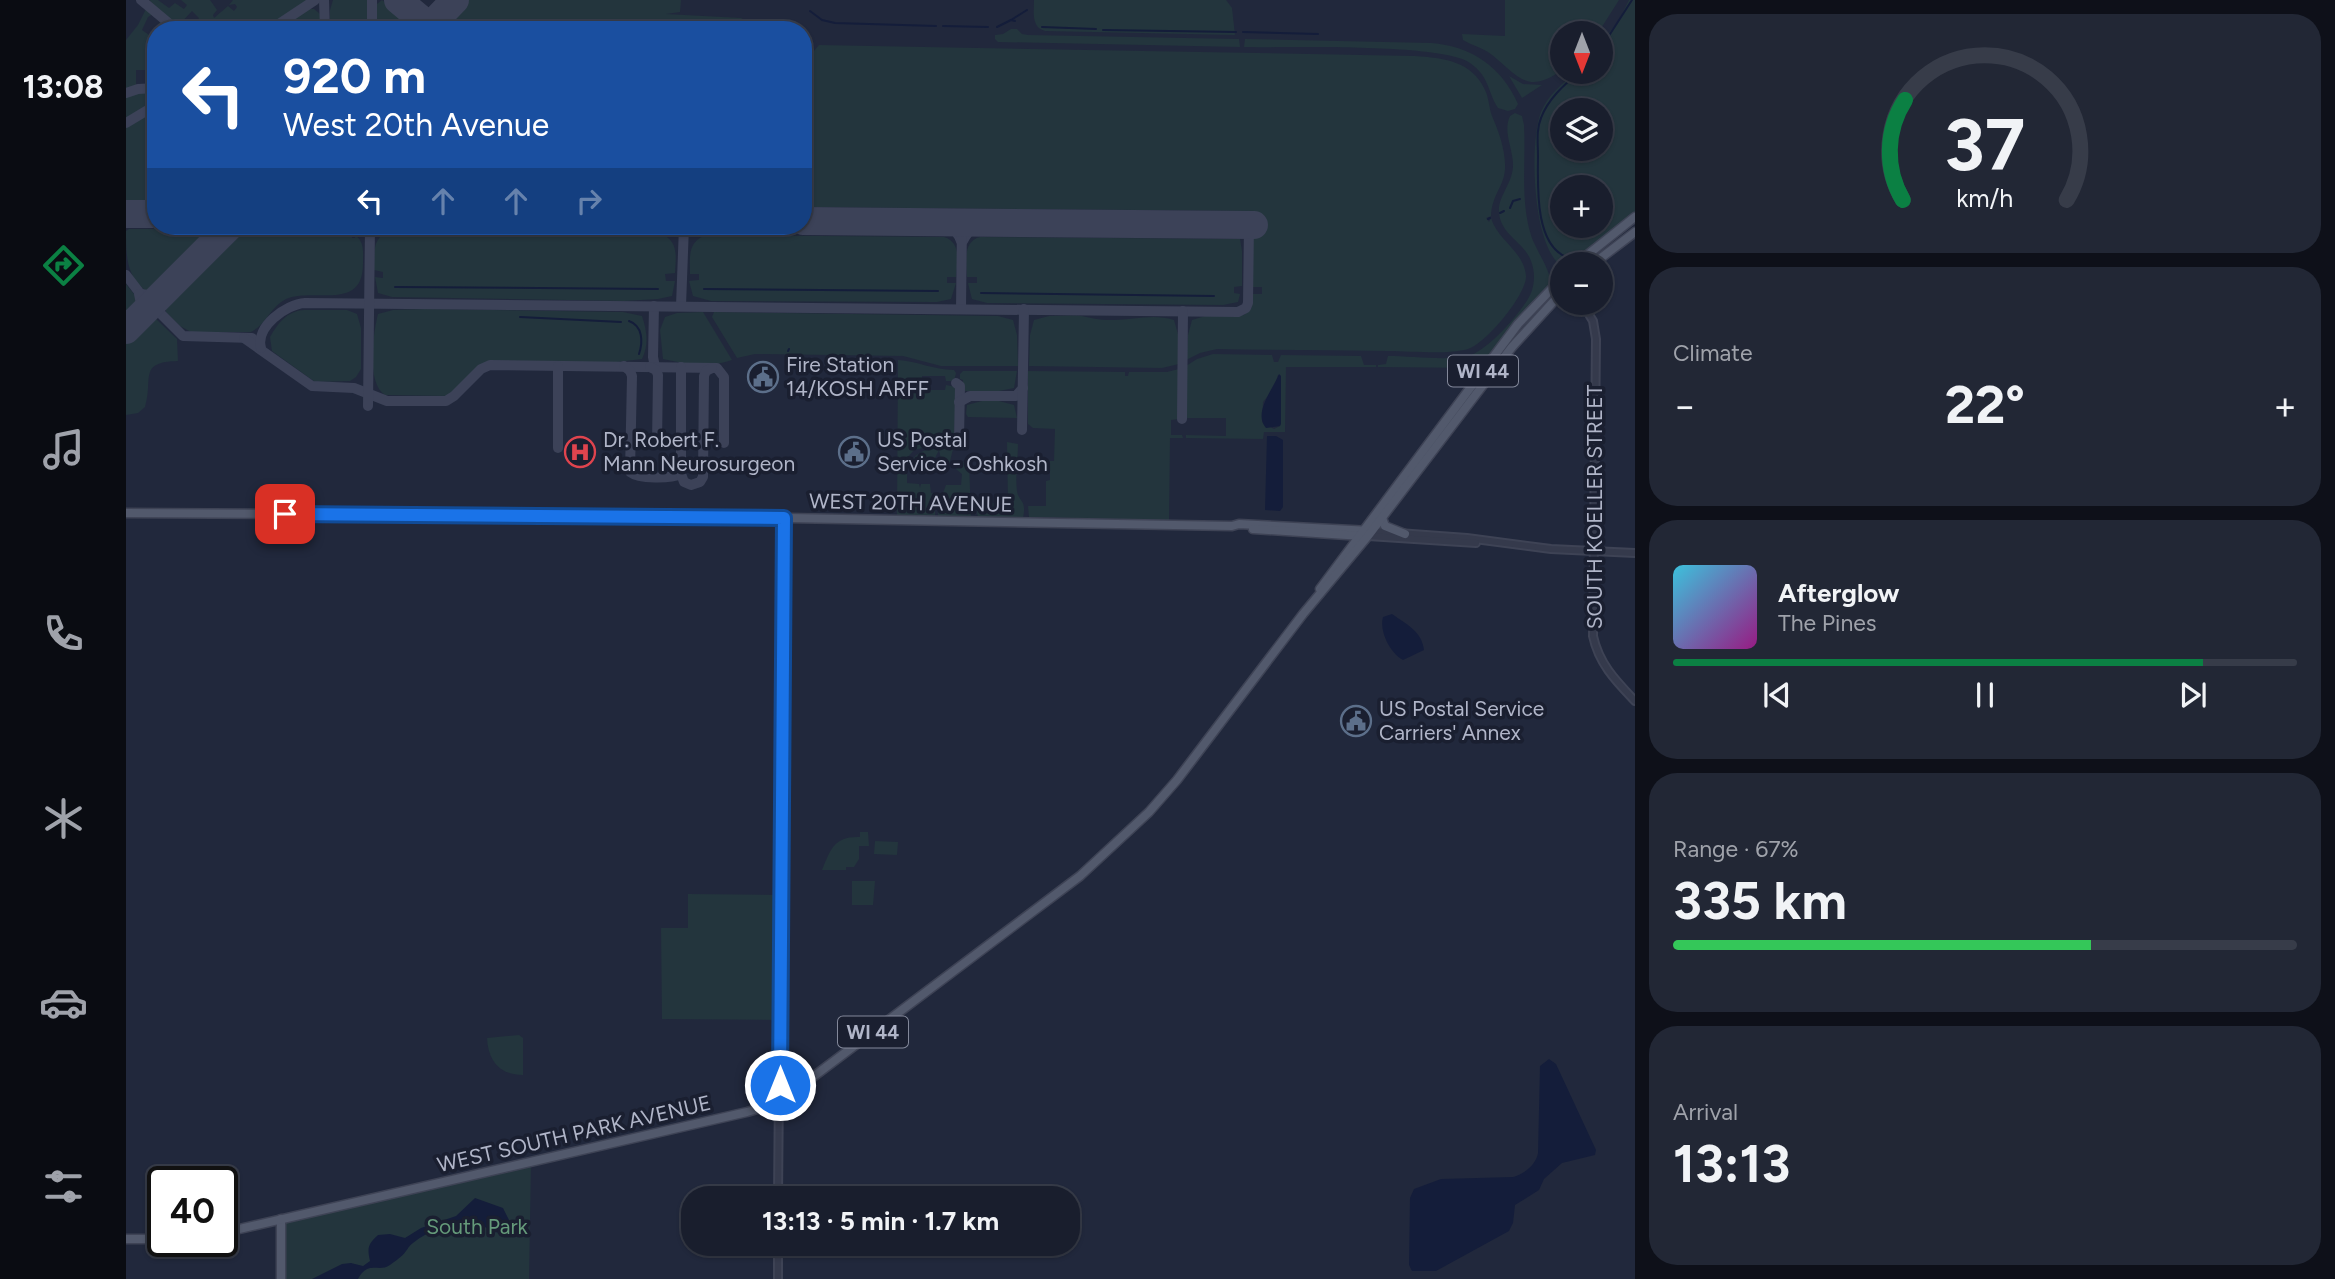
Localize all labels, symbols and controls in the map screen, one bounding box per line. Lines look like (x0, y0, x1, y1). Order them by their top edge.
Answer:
north arrow (1550, 21, 1614, 84)
map controls (1550, 21, 1613, 315)
text: 920 m (283, 46, 426, 105)
icon: left (168, 49, 259, 140)
text: 13:08 (22, 68, 104, 106)
button: layers (1550, 98, 1613, 161)
text: 37 (1945, 101, 2025, 188)
text: West 20th Avenue (283, 106, 549, 144)
button: + (1550, 175, 1613, 238)
icon: left (351, 182, 389, 220)
icon: ahead (424, 182, 462, 220)
icon: ahead (497, 182, 535, 220)
icon: right (570, 182, 608, 220)
text: km/h (1956, 182, 2014, 212)
icon: directions (39, 241, 88, 290)
button: − (1550, 252, 1613, 315)
text: Climate (1673, 339, 1752, 367)
place label: Fire Station 14/KOSH ARFF (786, 352, 929, 401)
road number: WI 44 (1448, 356, 1518, 386)
public building icon: Fire Station 14/KOSH ARFF (746, 360, 780, 394)
text: 22° (1945, 374, 2025, 436)
text: − (1673, 383, 1697, 429)
text: + (2273, 383, 2297, 429)
street label: SOUTH KOELLER STREET (1582, 384, 1607, 629)
icon: music (39, 425, 88, 474)
place label: Dr. Robert F. Mann Neurosurgeon (603, 427, 795, 476)
place label: US Postal Service - Oshkosh (877, 427, 1048, 476)
hospital icon: Dr. Robert F. Mann Neurosurgeon (563, 435, 597, 469)
public building icon: US Postal Service - Oshkosh (837, 435, 871, 469)
pin (255, 484, 315, 544)
street label: WEST 20TH AVENUE (809, 488, 1013, 517)
icon: arrive (266, 495, 304, 533)
text: Afterglow (1778, 577, 1900, 609)
icon: phone (39, 609, 88, 658)
text: The Pines (1778, 609, 1877, 637)
icon: previous (1758, 676, 1796, 714)
icon: pause (1966, 676, 2004, 714)
icon: next (2174, 676, 2212, 714)
place label: US Postal Service Carriers' Annex (1379, 696, 1544, 745)
public building icon: US Postal Service Carriers' Annex (1339, 704, 1373, 738)
icon: climate (39, 794, 88, 843)
text: Range · 67% (1673, 835, 1799, 863)
text: 335 km (1673, 870, 1847, 932)
icon: car (39, 978, 88, 1027)
road number: WI 44 (838, 1016, 908, 1048)
position arrow (743, 1048, 817, 1122)
street label: WEST SOUTH PARK AVENUE (435, 1090, 713, 1177)
text: Arrival (1673, 1098, 1738, 1126)
text: 13:13 (1673, 1133, 1790, 1195)
icon: filters (39, 1162, 88, 1211)
speed limit sign: 40 (147, 1166, 238, 1257)
text: 13:13 · 5 min · 1.7 km (762, 1205, 999, 1237)
park label: South Park (426, 1214, 529, 1239)

